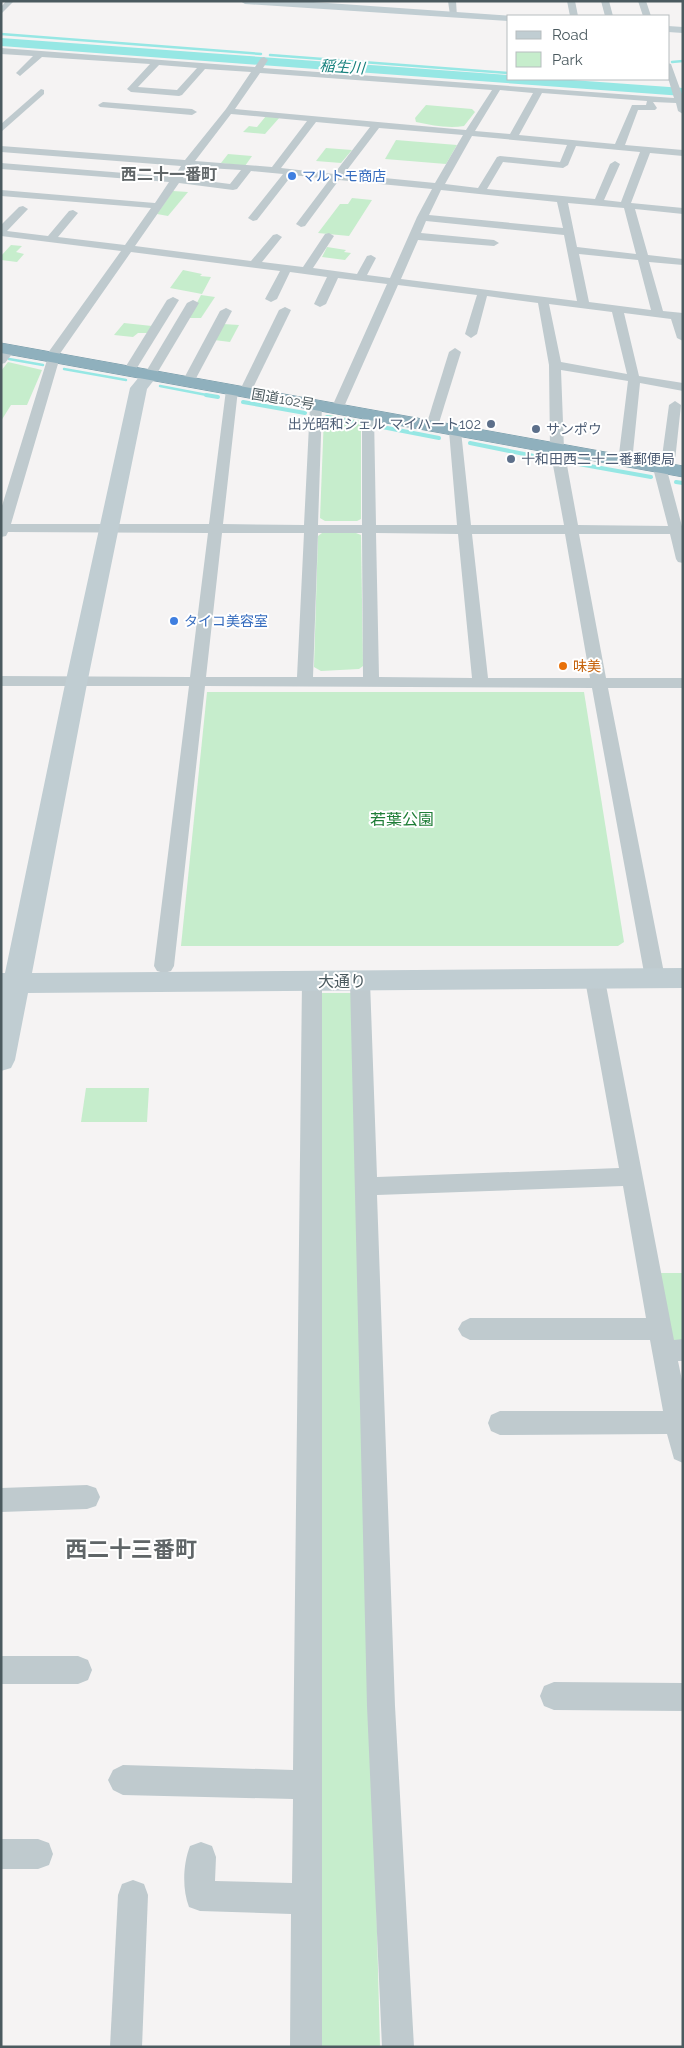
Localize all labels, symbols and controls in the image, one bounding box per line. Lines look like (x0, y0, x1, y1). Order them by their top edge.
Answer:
legend (507, 15, 669, 80)
text: Road (552, 26, 588, 44)
text: Park (552, 51, 583, 69)
water label: 稲生川 (319, 56, 367, 78)
district label: 西二十一番町 (121, 165, 217, 184)
place label: マルトモ商店 (302, 168, 386, 184)
marker: マルトモ商店 (286, 170, 298, 182)
street label: 国道102号 (250, 386, 316, 412)
place label: 出光昭和シェル マイハート102 (288, 416, 481, 432)
marker: 出光昭和シェル マイハート102 (485, 418, 497, 430)
place label: サンポウ (546, 421, 602, 437)
marker: サンポウ (530, 423, 542, 435)
place label: 十和田西二十二番郵便局 (521, 451, 675, 467)
marker: 十和田西二十二番郵便局 (505, 453, 517, 465)
place label: タイコ美容室 (184, 613, 268, 629)
marker: タイコ美容室 (168, 615, 180, 627)
place label: 味美 (573, 658, 601, 674)
marker: 味美 (557, 660, 569, 672)
park label: 若葉公園 (370, 810, 434, 829)
street label: 大通り (318, 972, 366, 991)
district label: 西二十三番町 (65, 1536, 197, 1562)

